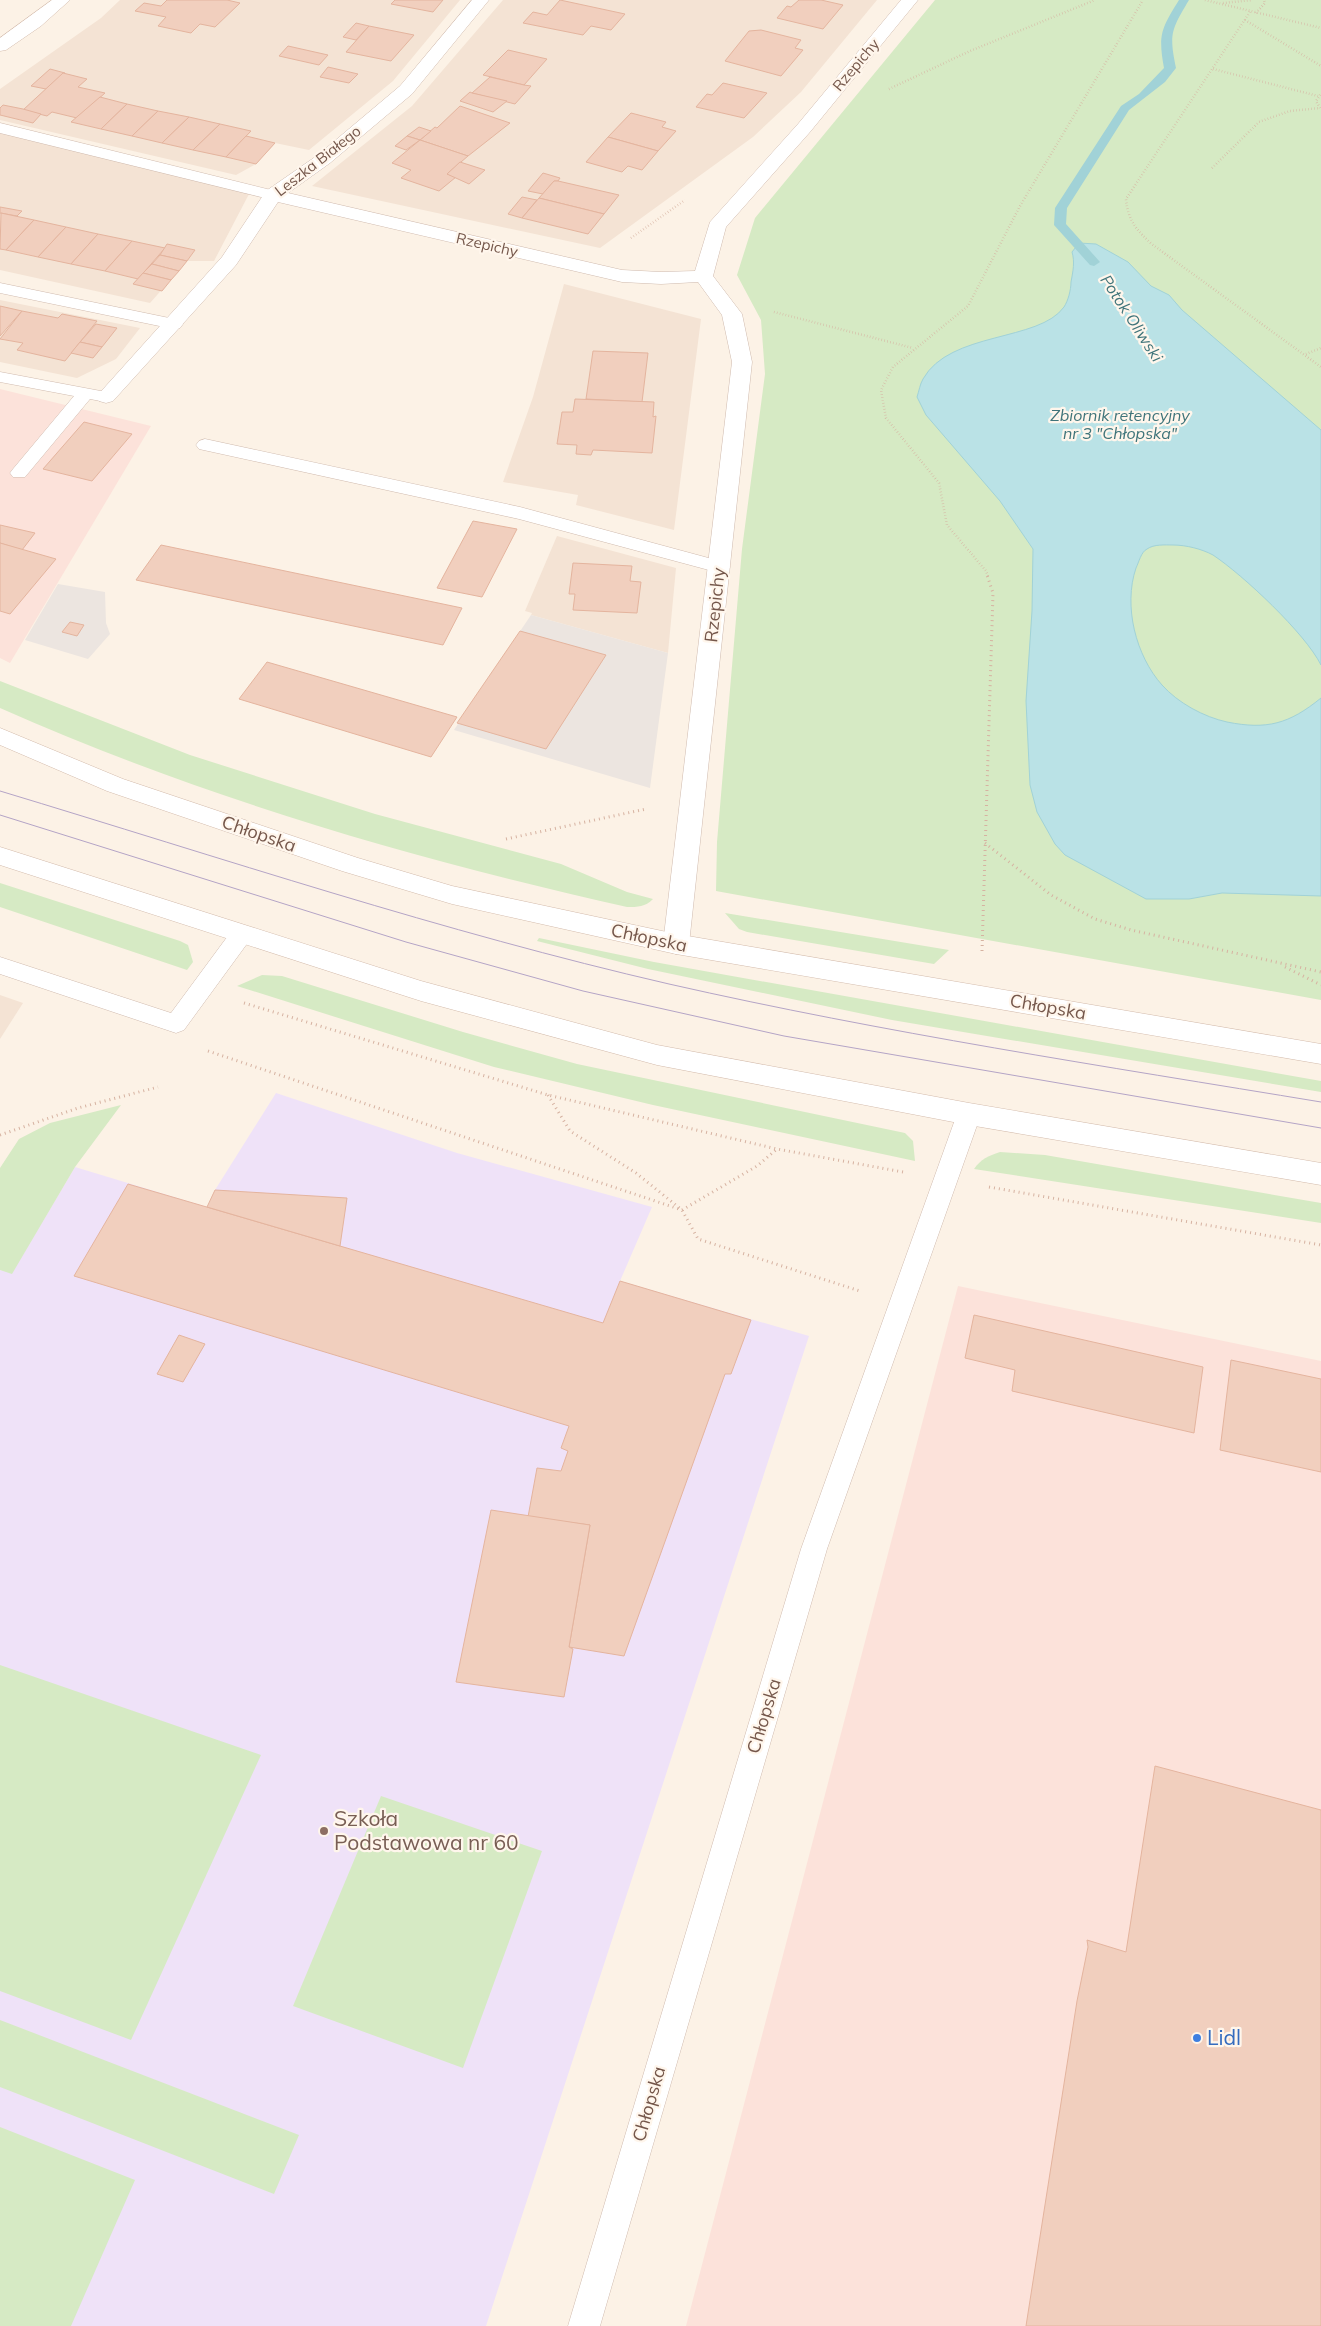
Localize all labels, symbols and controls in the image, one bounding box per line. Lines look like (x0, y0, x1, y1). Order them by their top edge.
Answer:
street label: Rzepichy (828, 34, 883, 95)
street label: Leszka Białego (271, 121, 365, 200)
street label: Rzepichy (454, 228, 520, 261)
water label: Potok Oliwski (1096, 271, 1168, 365)
water label: Zbiornik retencyjny nr 3 "Chłopska" (1050, 405, 1190, 443)
street label: Rzepichy (699, 566, 730, 644)
street label: Chłopska (219, 810, 299, 857)
street label: Chłopska (609, 918, 689, 957)
street label: Chłopska (1008, 988, 1088, 1025)
street label: Chłopska (741, 1676, 786, 1756)
place label: Szkoła Podstawowa nr 60 (334, 1805, 519, 1855)
marker: Szkoła Podstawowa nr 60 (318, 1825, 330, 1837)
place label: Lidl (1207, 2024, 1241, 2050)
marker: Lidl (1191, 2032, 1203, 2044)
street label: Chłopska (627, 2064, 670, 2144)

